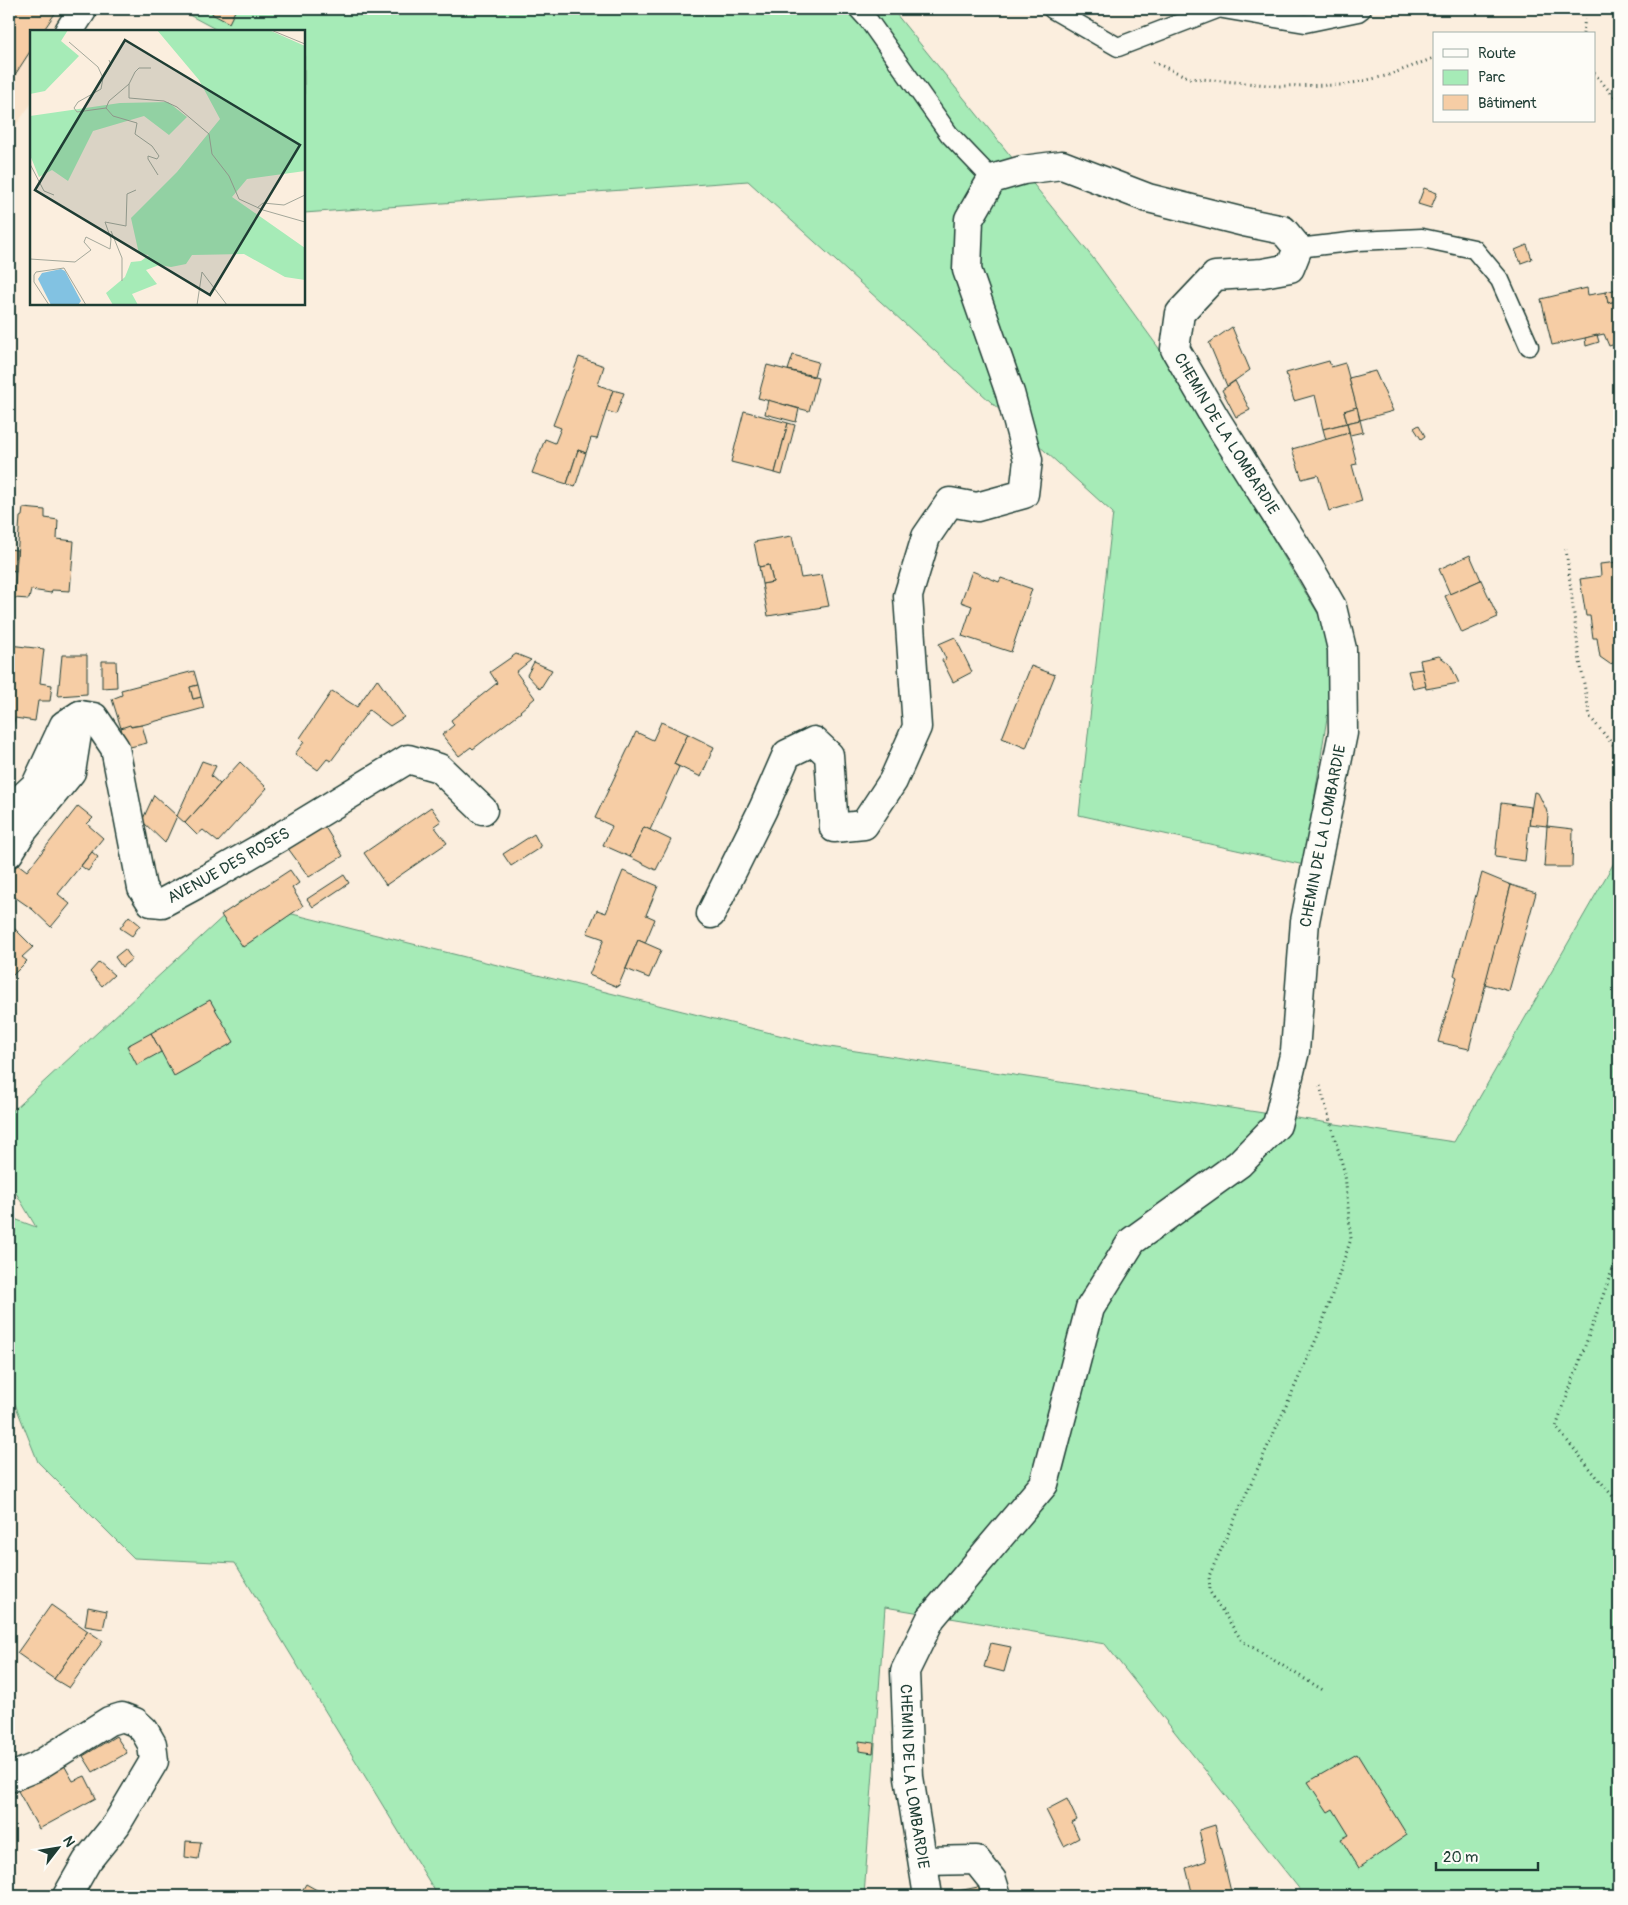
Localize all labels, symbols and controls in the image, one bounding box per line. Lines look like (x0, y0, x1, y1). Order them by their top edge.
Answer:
inset map (30, 30, 305, 305)
legend (1433, 32, 1596, 122)
text: Route (1478, 44, 1516, 63)
text: Parc (1478, 68, 1506, 87)
text: Bâtiment (1478, 94, 1538, 113)
street label: CHEMIN DE LA LOMBARDIE (1170, 349, 1283, 518)
street label: CHEMIN DE LA LOMBARDIE (1295, 743, 1351, 929)
street label: AVENUE DES ROSES (164, 823, 294, 908)
street label: CHEMIN DE LA LOMBARDIE (896, 1684, 934, 1870)
north arrow (32, 1822, 82, 1872)
text: N (59, 1833, 78, 1850)
scale bar (1436, 1840, 1538, 1872)
text: 20 m (1443, 1848, 1478, 1867)

